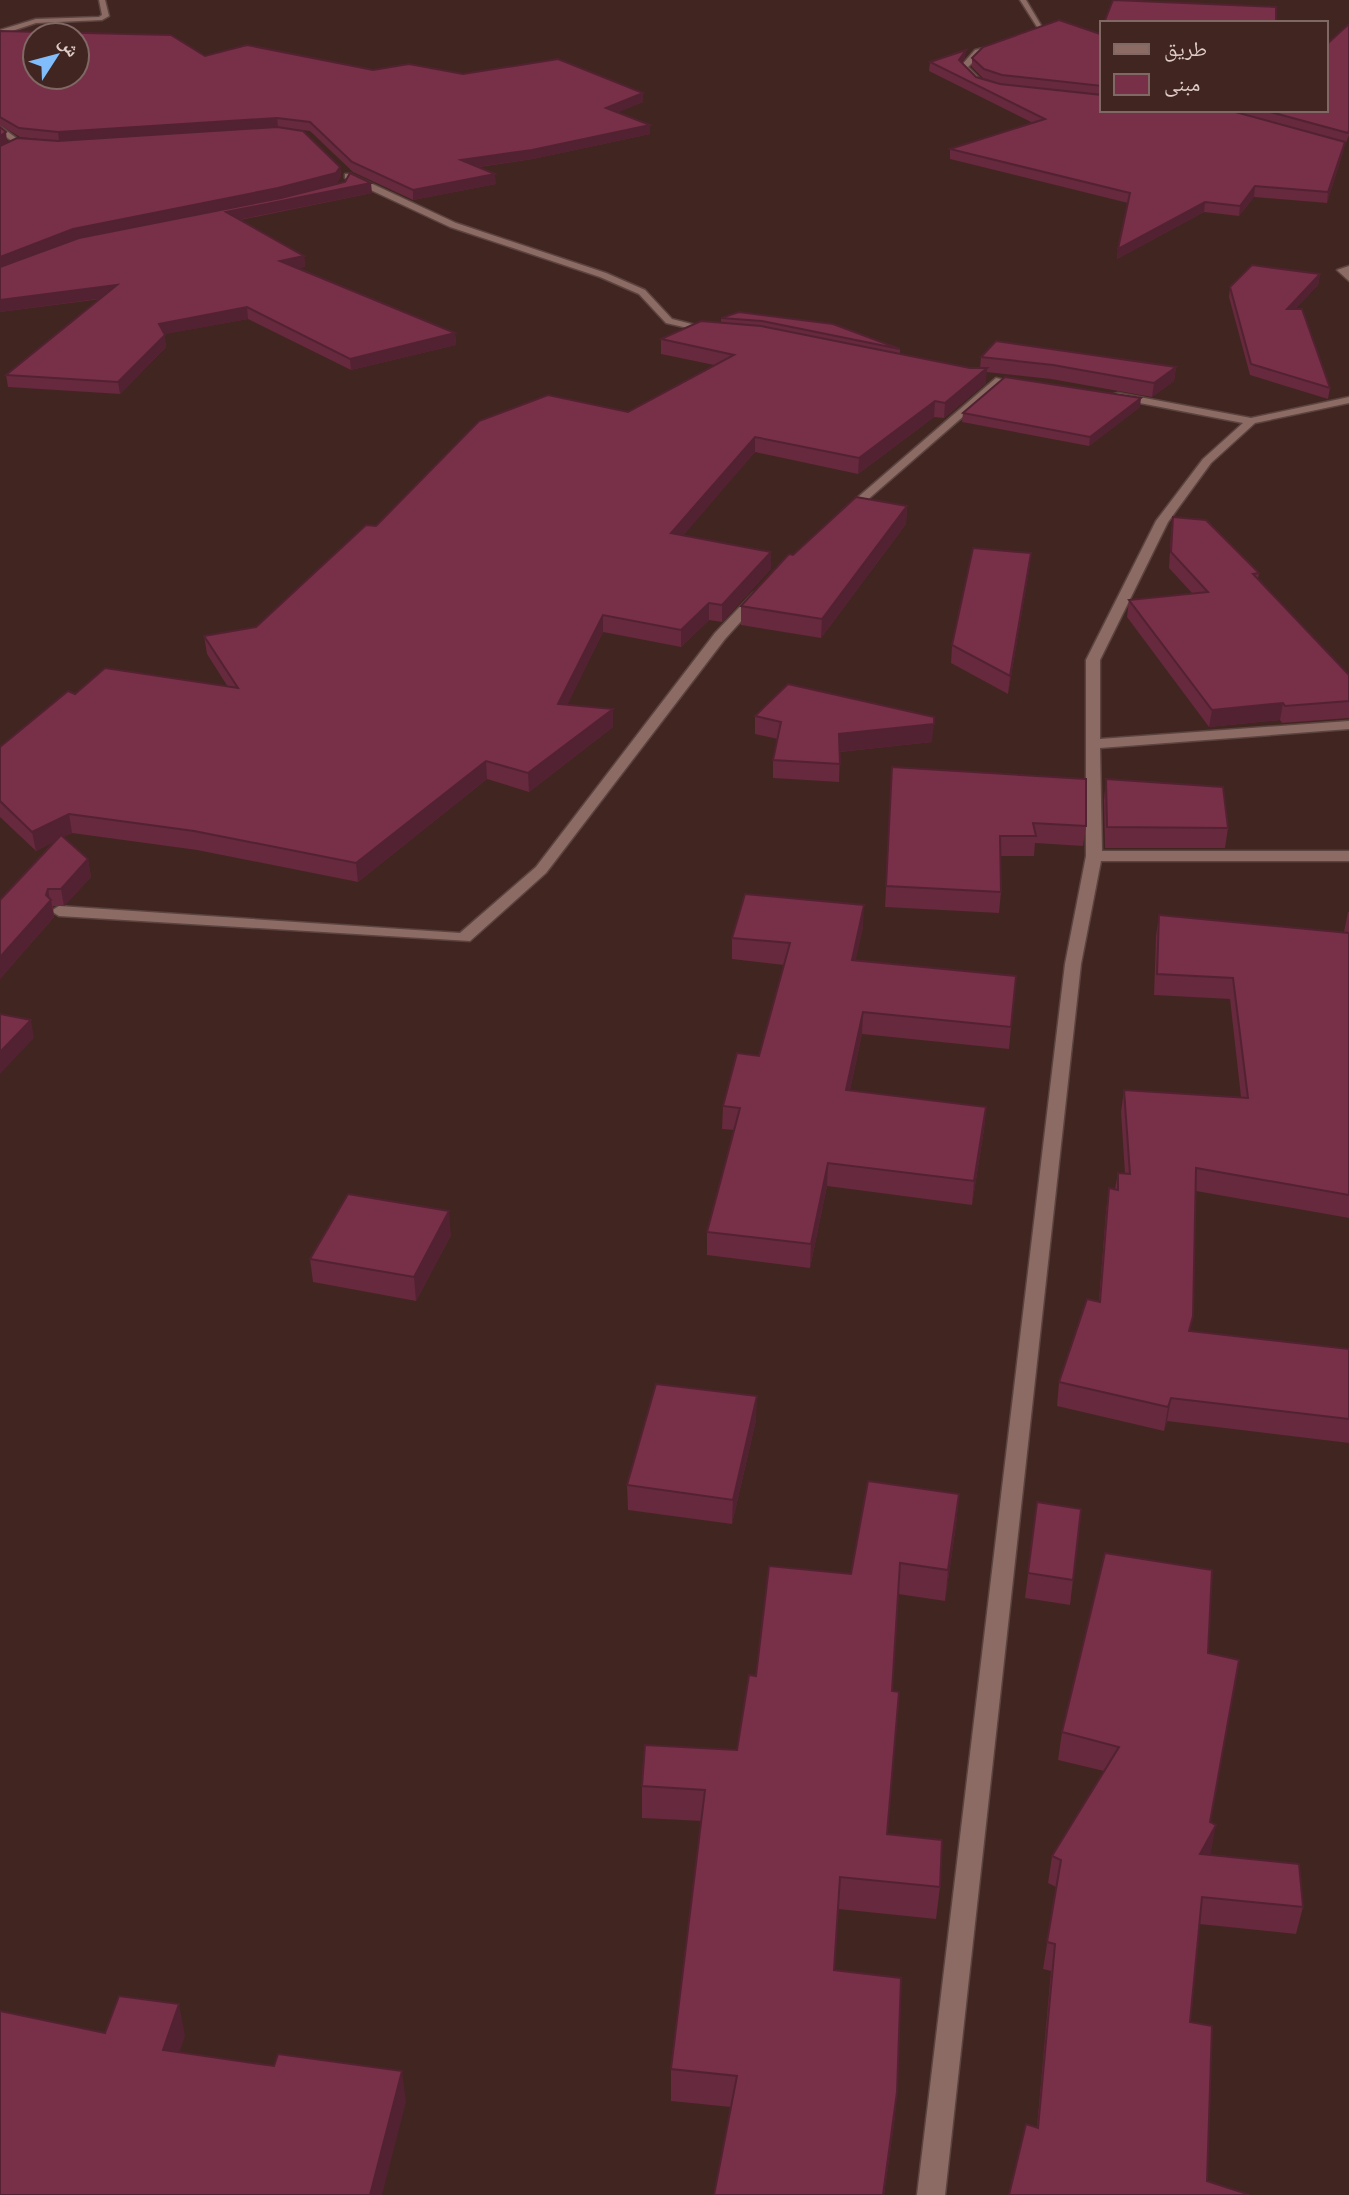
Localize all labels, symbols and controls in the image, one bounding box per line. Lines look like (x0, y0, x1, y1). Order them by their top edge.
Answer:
north arrow (21, 21, 91, 91)
legend (1100, 21, 1328, 112)
text: ش (52, 30, 86, 62)
text: طريق (1164, 34, 1207, 63)
text: مبنى (1164, 69, 1200, 98)

